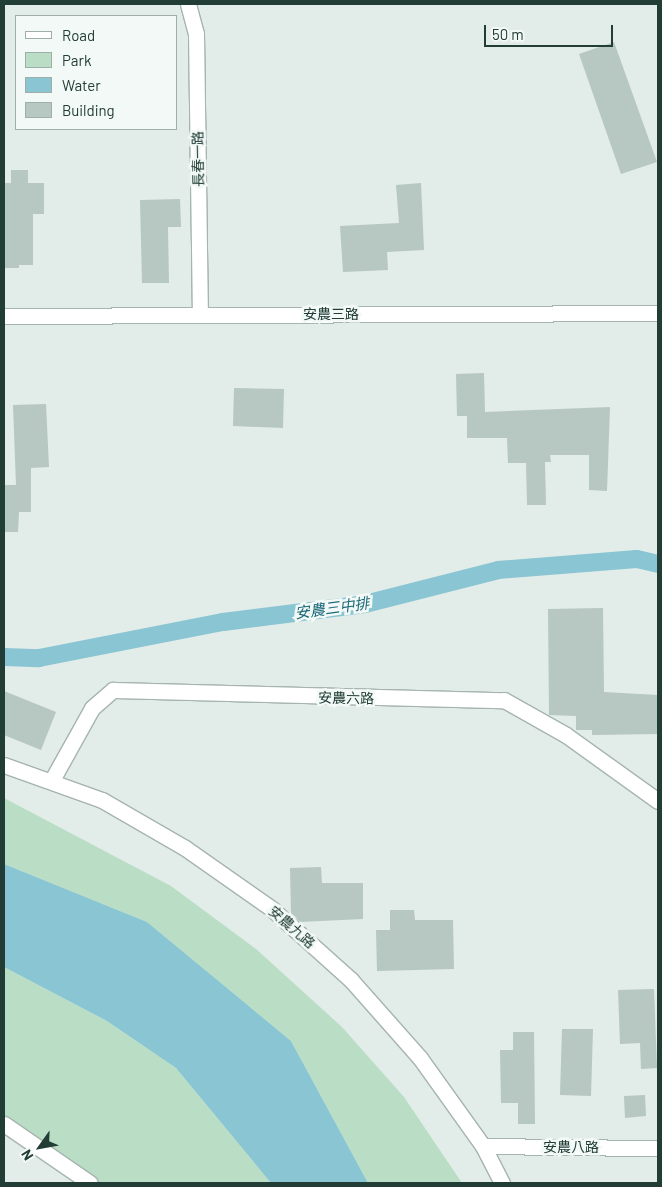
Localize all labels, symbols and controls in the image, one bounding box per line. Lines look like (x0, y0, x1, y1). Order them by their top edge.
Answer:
legend (15, 15, 178, 130)
scale bar (487, 15, 616, 47)
text: 50 m (492, 25, 524, 43)
text: Road (62, 26, 95, 44)
text: Park (62, 51, 91, 69)
text: Water (62, 76, 101, 94)
text: Building (62, 101, 115, 119)
street label: 長春一路 (189, 131, 207, 187)
street label: 安農三路 (303, 306, 359, 322)
water label: 安農三中排 (294, 594, 370, 622)
street label: 安農六路 (318, 689, 374, 707)
street label: 安農九路 (265, 902, 319, 952)
north arrow (15, 1122, 65, 1172)
street label: 安農八路 (543, 1139, 599, 1155)
text: N (17, 1147, 37, 1164)

